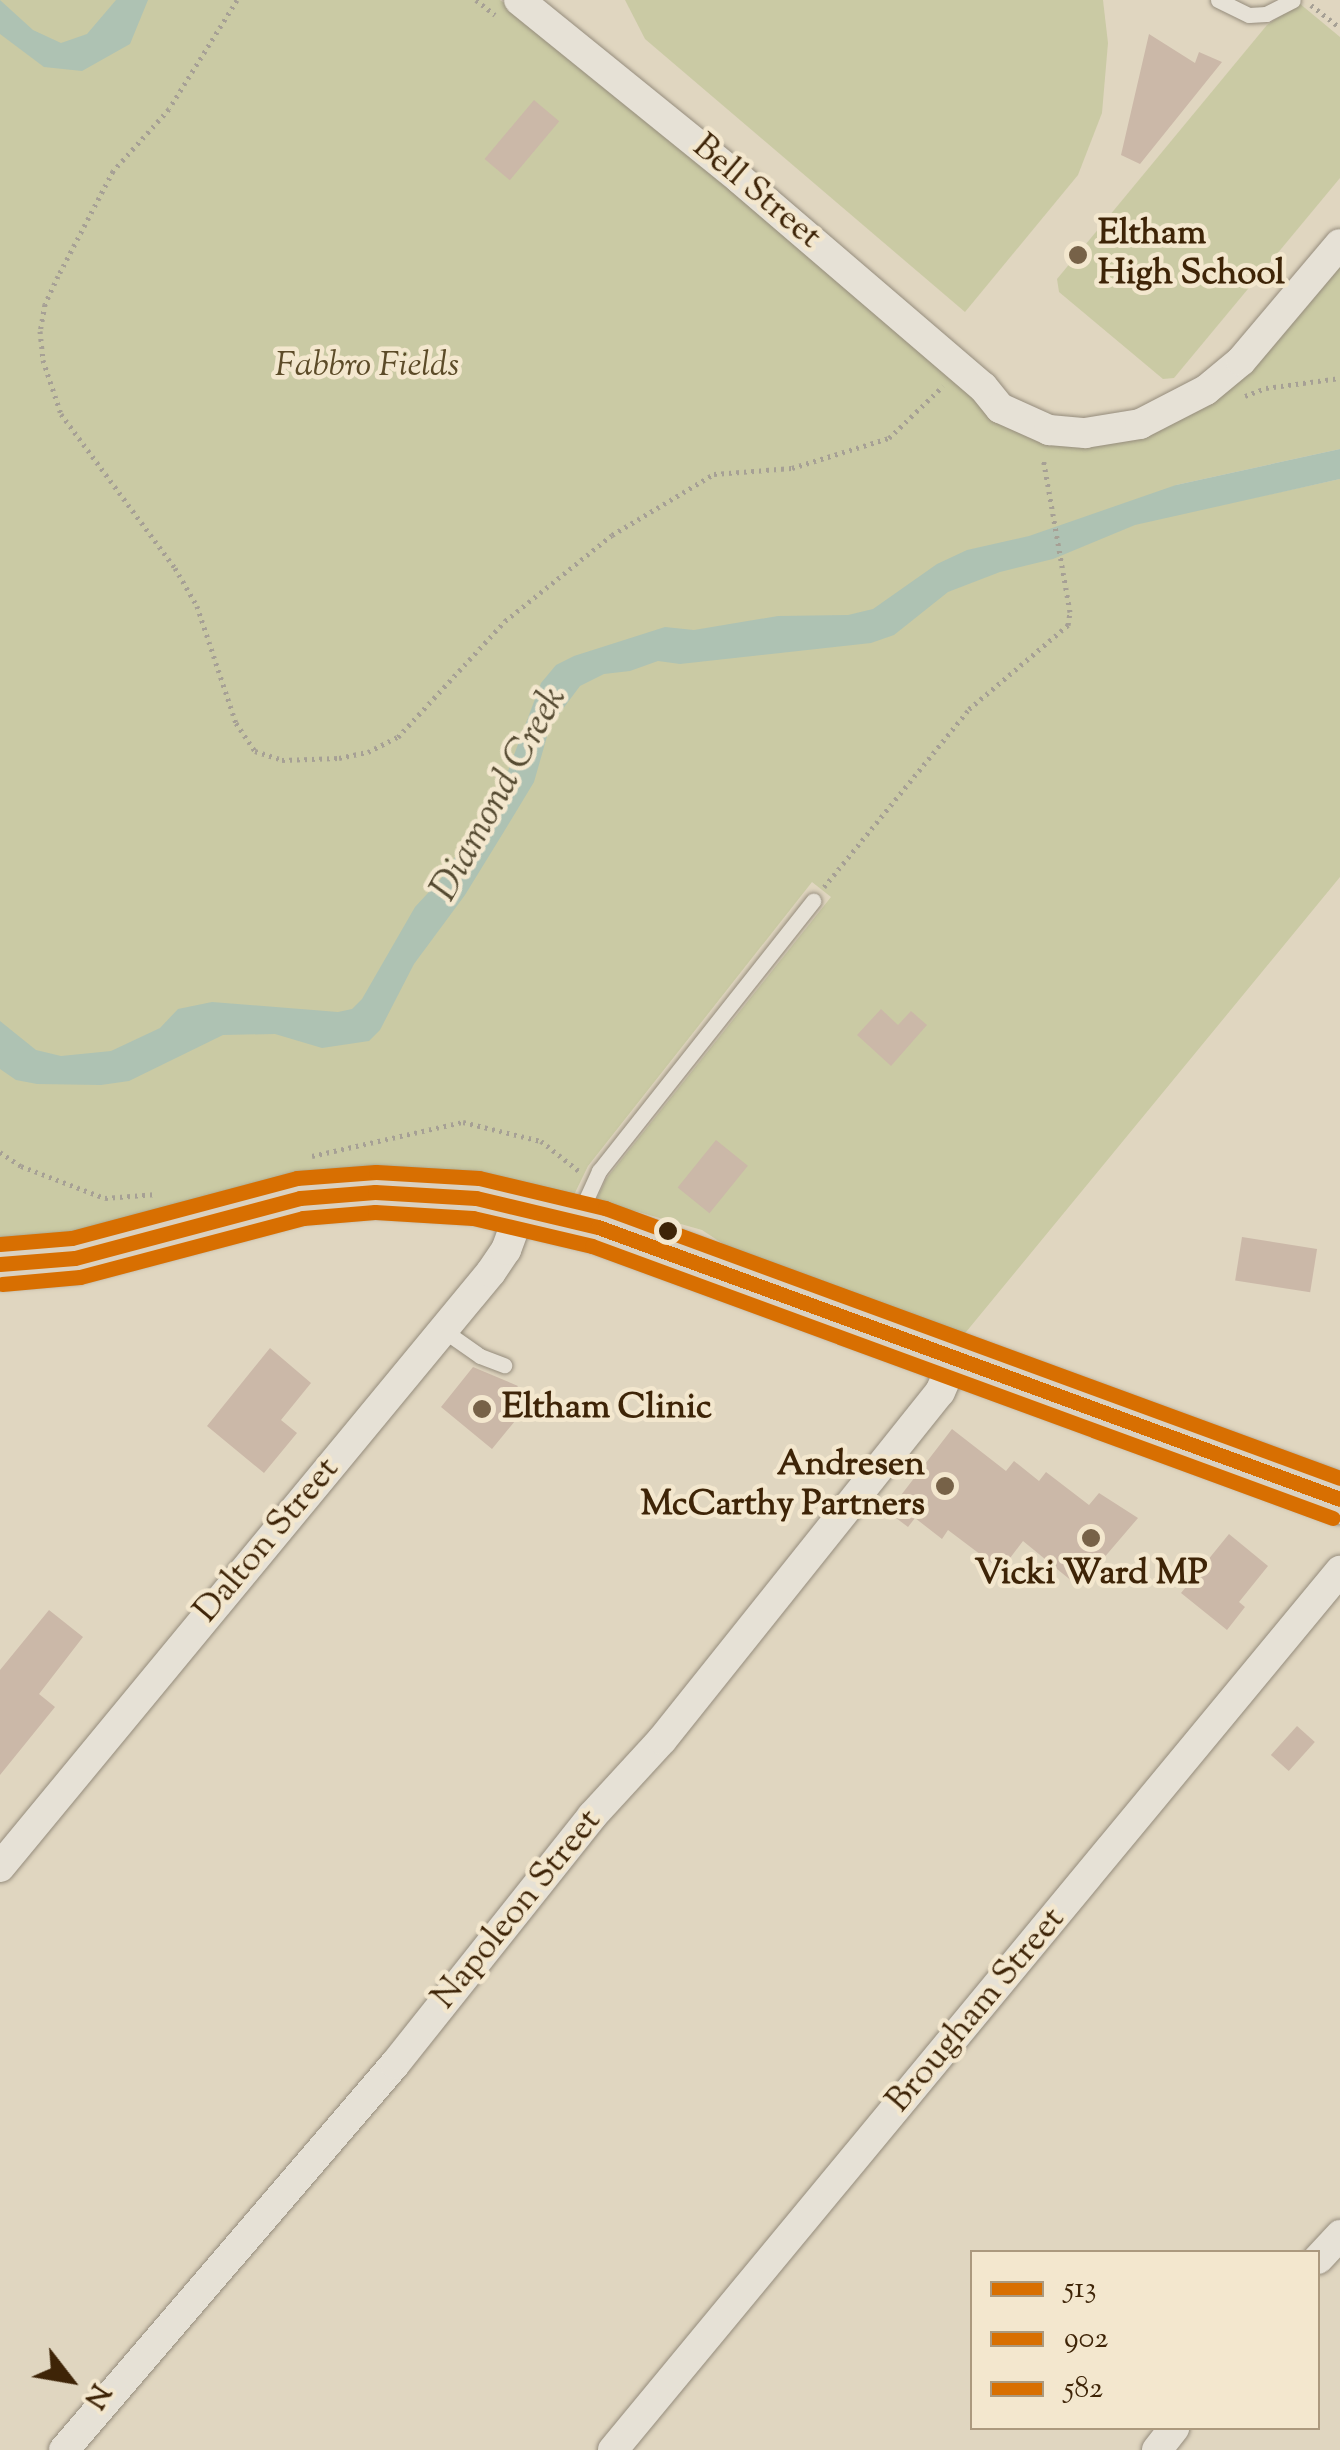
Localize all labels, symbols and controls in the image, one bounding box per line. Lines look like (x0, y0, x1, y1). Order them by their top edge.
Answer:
street label: Bell Street (683, 127, 829, 259)
place label: Eltham High School (1098, 214, 1285, 296)
marker: Eltham High School (1067, 244, 1089, 266)
park label: Fabbro Fields (275, 346, 459, 388)
water label: Diamond Creek (423, 680, 579, 910)
unlabelled marker (658, 1221, 678, 1241)
place label: Eltham Clinic (502, 1388, 712, 1430)
marker: Eltham Clinic (471, 1398, 493, 1420)
place label: Andresen McCarthy Partners (640, 1445, 925, 1527)
street label: Dalton Street (187, 1450, 349, 1632)
marker: Andresen McCarthy Partners (934, 1475, 956, 1497)
marker: Vicki Ward MP (1080, 1527, 1102, 1549)
place label: Vicki Ward MP (975, 1554, 1207, 1596)
street label: Napoleon Street (424, 1801, 612, 2019)
street label: Brougham Street (879, 1900, 1075, 2122)
legend (970, 2250, 1320, 2430)
text: 513 (1064, 2268, 1097, 2311)
text: 902 (1064, 2318, 1108, 2361)
north arrow (20, 2330, 120, 2430)
text: 582 (1064, 2368, 1103, 2411)
text: N (73, 2376, 119, 2415)

